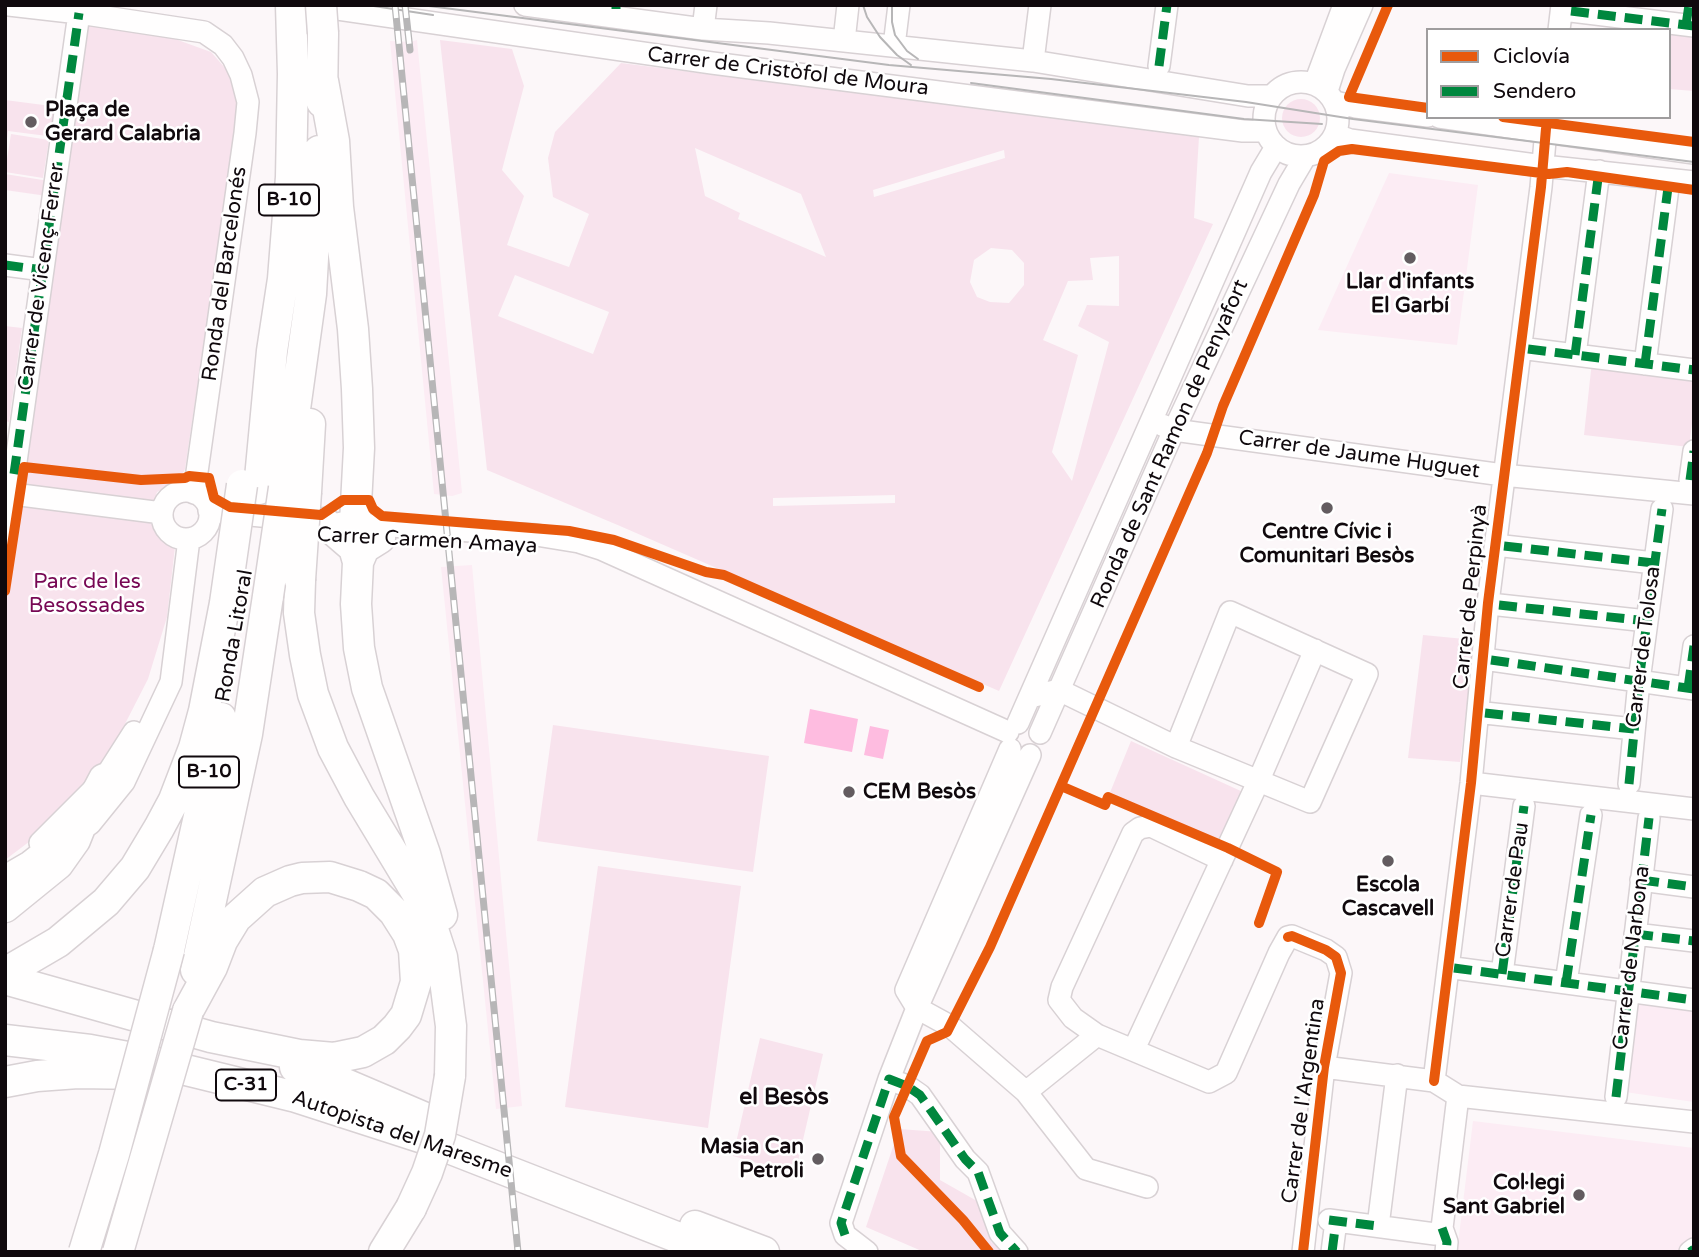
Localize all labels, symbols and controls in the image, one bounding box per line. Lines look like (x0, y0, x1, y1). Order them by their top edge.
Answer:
legend (1426, 28, 1671, 119)
street label: Carrer de Cristòfol de Moura (646, 42, 930, 102)
text: Ciclovía (1493, 44, 1570, 69)
text: Sendero (1493, 79, 1576, 104)
place label: Plaça de Gerard Calabria (45, 97, 201, 147)
marker: Plaça de Gerard Calabria (23, 114, 39, 130)
street label: Carrer de Vicenç Ferrer (14, 162, 70, 392)
street label: Ronda del Barcelonés (197, 165, 253, 383)
road number: B-10 (259, 184, 319, 216)
marker: Llar d'infants El Garbí (1402, 250, 1418, 266)
place label: Llar d'infants El Garbí (1346, 269, 1474, 319)
street label: Ronda de Sant Ramon de Penyafort (1086, 276, 1254, 612)
street label: Carrer de Jaume Huguet (1237, 426, 1481, 484)
marker: Centre Cívic i Comunitari Besòs (1319, 500, 1335, 516)
street label: Carrer de Perpinyà (1449, 503, 1493, 691)
place label: Centre Cívic i Comunitari Besòs (1240, 519, 1414, 569)
street label: Carrer Carmen Amaya (316, 523, 538, 559)
street label: Carrer de Tolosa (1622, 565, 1666, 729)
street label: Ronda Litoral (211, 568, 259, 704)
park label: Parc de les Besossades (29, 569, 145, 619)
road number: B-10 (179, 757, 239, 788)
place label: CEM Besòs (863, 779, 976, 805)
marker: CEM Besòs (841, 784, 857, 800)
street label: Carrer de Pau (1491, 821, 1535, 959)
marker: Escola Cascavell (1380, 853, 1396, 869)
street label: Carrer de Narbona (1608, 864, 1656, 1052)
place label: Escola Cascavell (1342, 872, 1434, 922)
street label: Carrer de l'Argentina (1277, 997, 1331, 1205)
road number: C-31 (216, 1070, 276, 1100)
district label: el Besòs (739, 1084, 829, 1112)
street label: Autopista del Maresme (289, 1085, 515, 1185)
place label: Masia Can Petroli (700, 1134, 804, 1184)
marker: Masia Can Petroli (810, 1151, 826, 1167)
place label: Col·legi Sant Gabriel (1443, 1170, 1565, 1220)
marker: Col·legi Sant Gabriel (1571, 1187, 1587, 1203)

